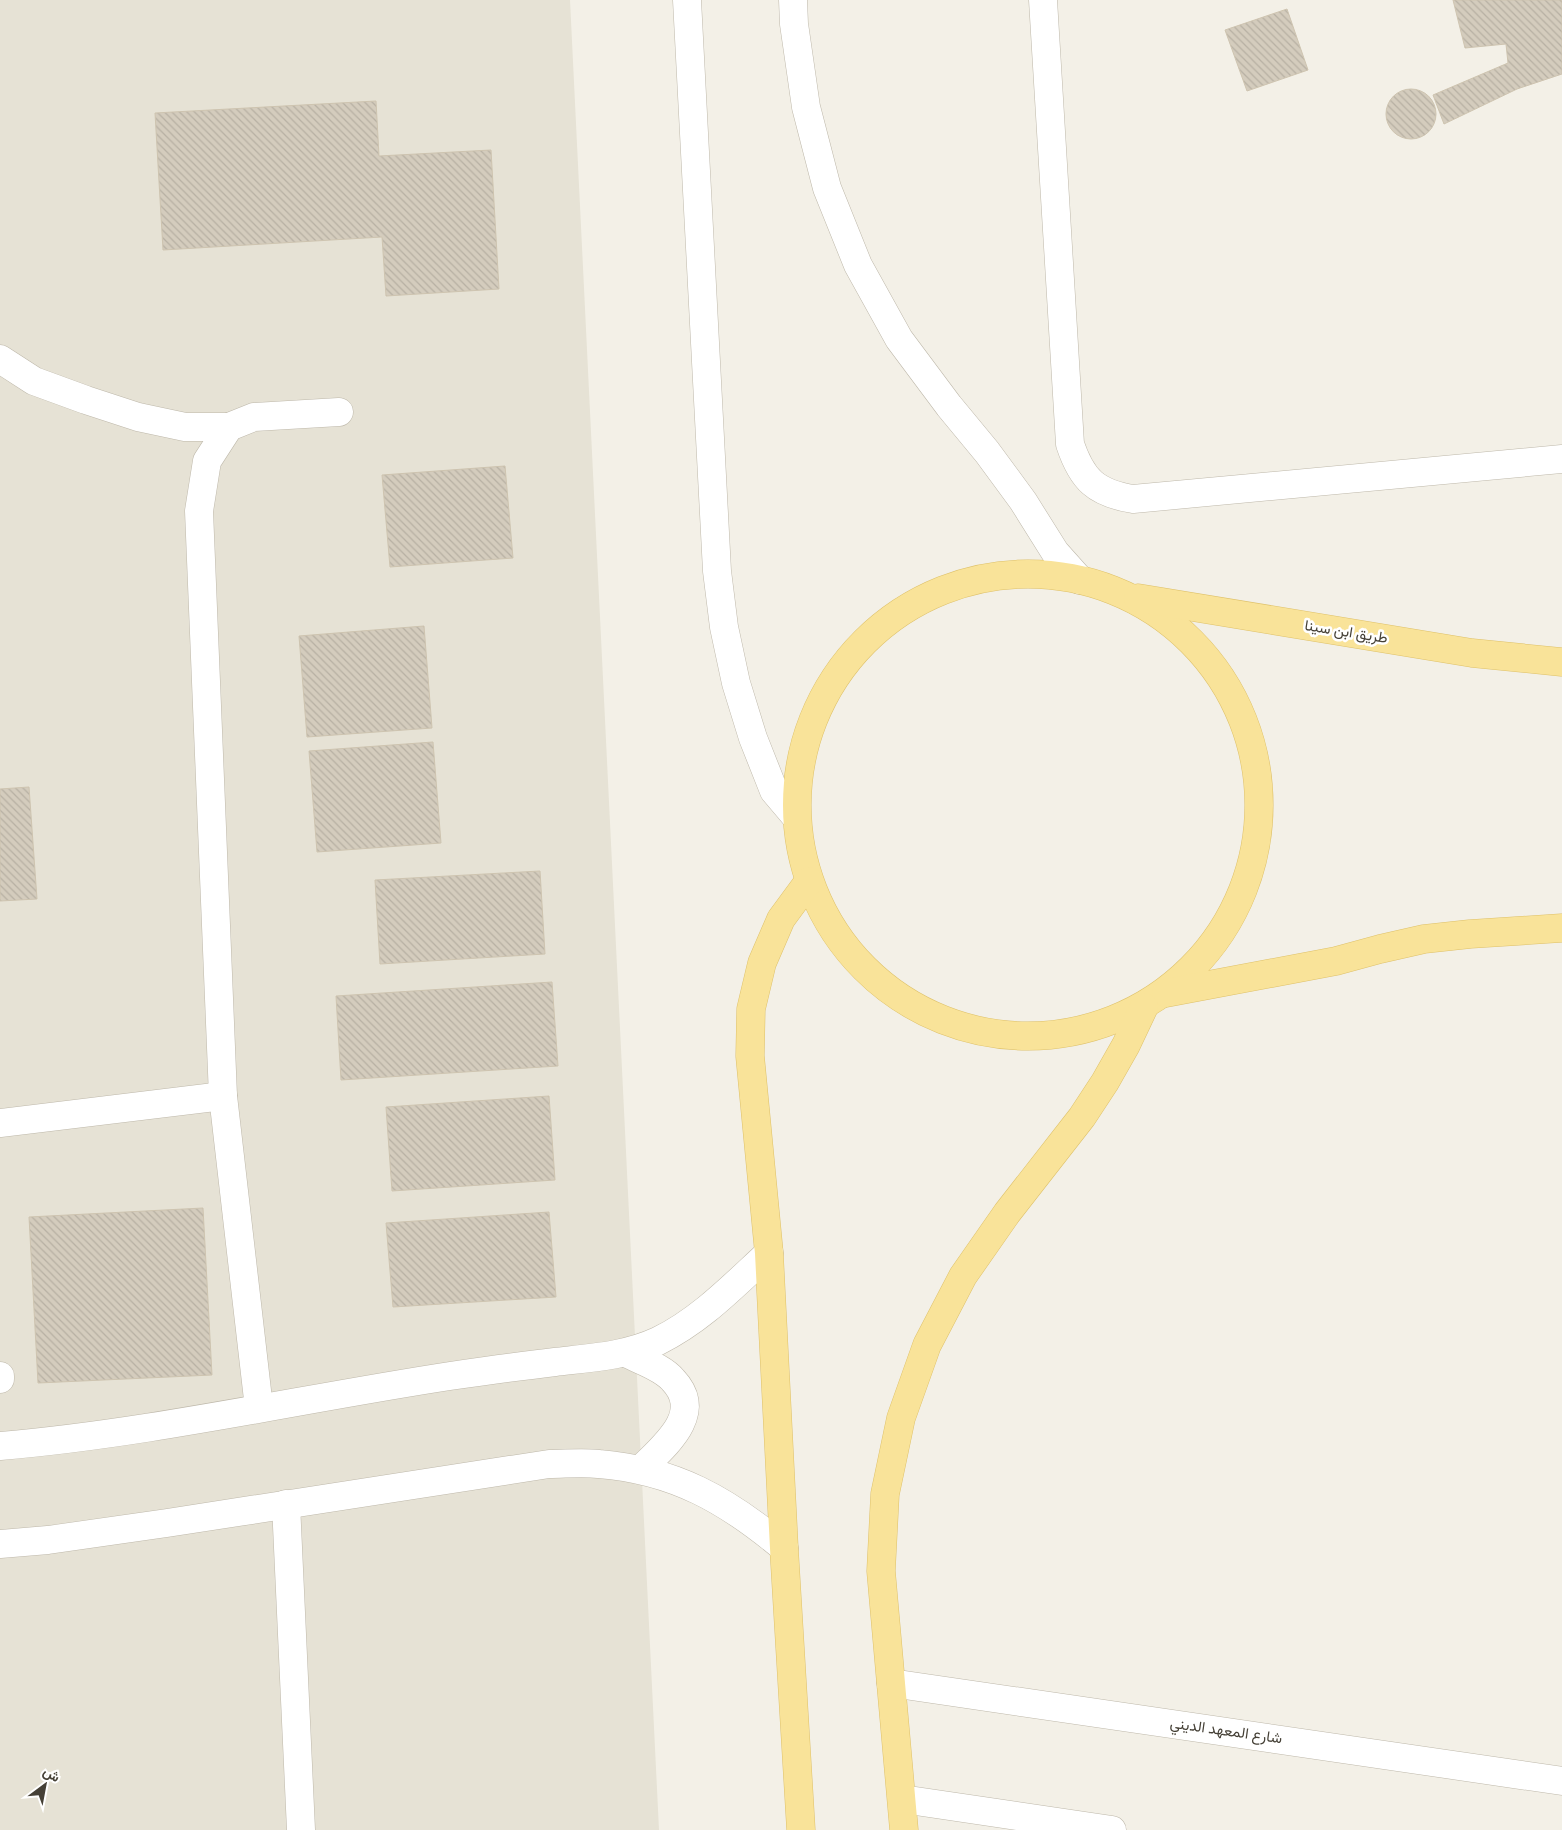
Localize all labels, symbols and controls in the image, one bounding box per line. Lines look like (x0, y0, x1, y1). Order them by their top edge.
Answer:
street label: طريق ابن سينا (1303, 617, 1389, 649)
street label: شارع المعهد الديني (1169, 1715, 1283, 1751)
north arrow (20, 1760, 70, 1810)
text: ش (39, 1764, 63, 1787)

